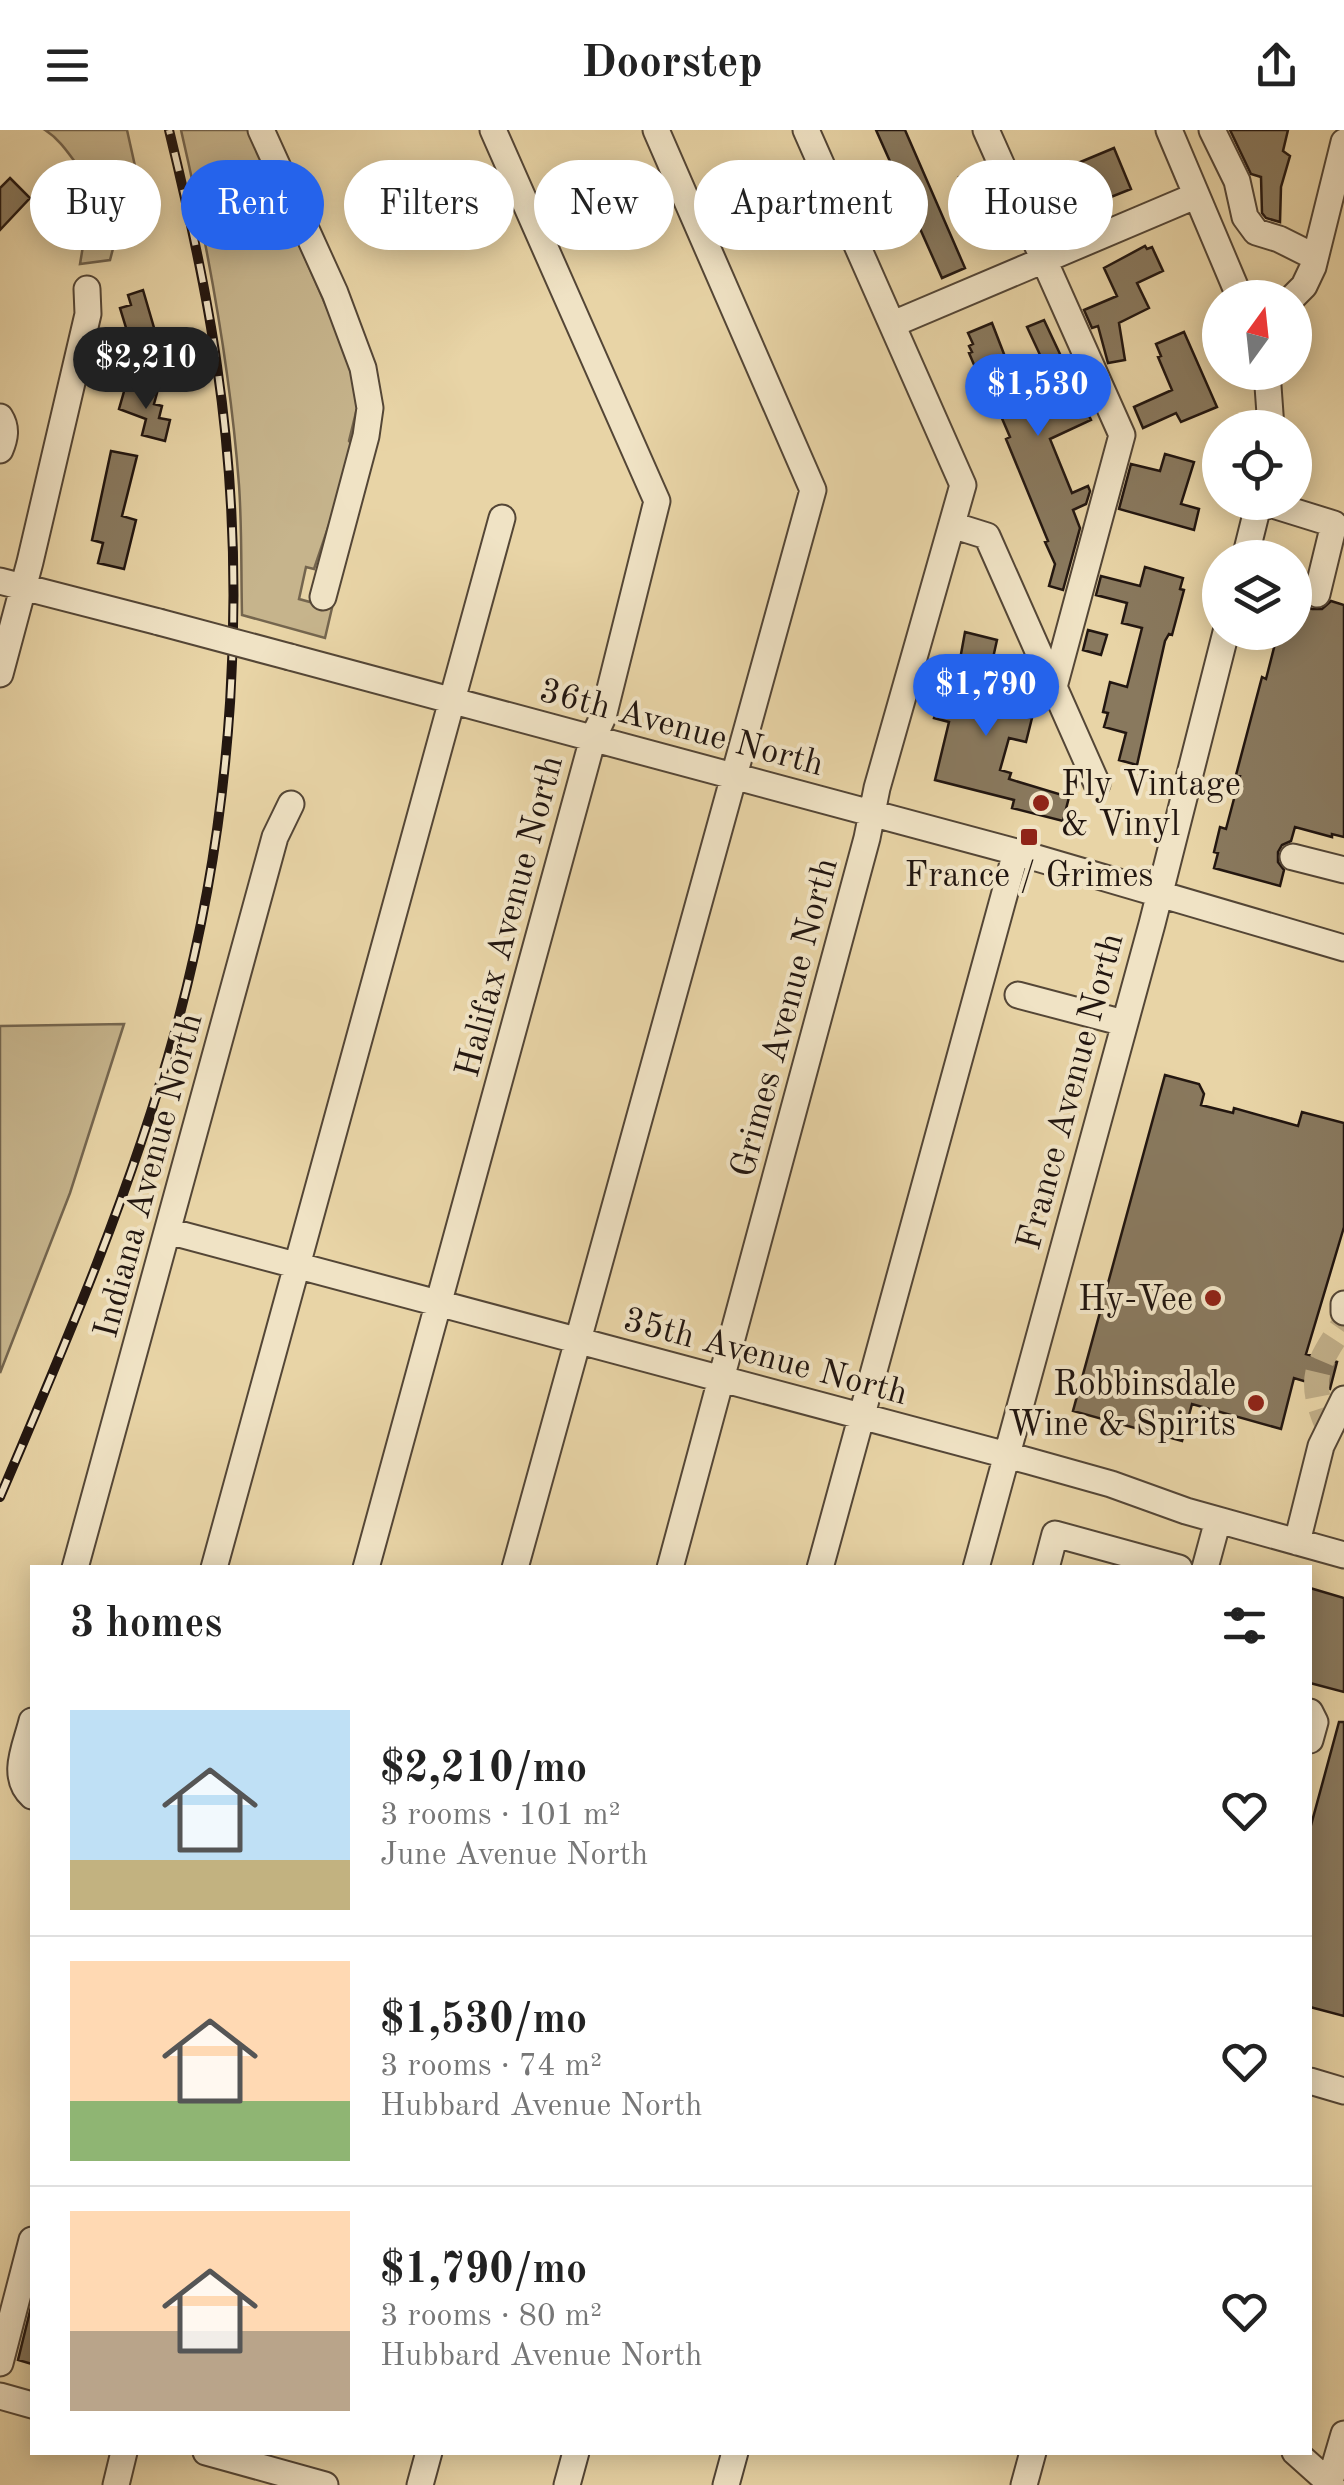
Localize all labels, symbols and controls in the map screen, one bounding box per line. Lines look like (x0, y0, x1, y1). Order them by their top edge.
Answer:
icon: menu (40, 38, 95, 93)
icon: share (1249, 38, 1304, 93)
text: Doorstep (581, 42, 763, 87)
chip: Buy (30, 160, 161, 250)
chip: Rent (181, 160, 324, 250)
chip: Filters (344, 160, 514, 250)
chip: New (534, 160, 674, 250)
chip: Apartment (694, 160, 928, 250)
chip: House (948, 160, 1113, 250)
north arrow (1202, 280, 1312, 390)
map controls (1202, 280, 1312, 650)
pin: $2,210 (65, 327, 227, 412)
text: $2,210 (95, 343, 197, 375)
pin: $1,530 (957, 354, 1119, 439)
text: $1,530 (987, 370, 1089, 402)
button: locate (1202, 410, 1312, 520)
button: layers (1202, 540, 1312, 650)
pin: $1,790 (905, 654, 1067, 739)
text: $1,790 (935, 670, 1037, 702)
street label: 36th Avenue North (536, 674, 827, 783)
street label: Halifax Avenue North (451, 752, 570, 1081)
place label: Fly Vintage & Vinyl (1061, 768, 1241, 843)
marker: Fly Vintage & Vinyl (1030, 792, 1052, 814)
marker: France / Grimes (1018, 826, 1040, 848)
street label: Grimes Avenue North (726, 854, 845, 1181)
place label: France / Grimes (905, 859, 1154, 894)
street label: France Avenue North (1012, 930, 1131, 1254)
street label: Indiana Avenue North (89, 1010, 210, 1342)
place label: Hy-Vee (1078, 1283, 1193, 1318)
marker: Hy-Vee (1202, 1287, 1224, 1309)
street label: 35th Avenue North (620, 1303, 911, 1412)
place label: Robbinsdale Wine & Spirits (1008, 1368, 1236, 1443)
marker: Robbinsdale Wine & Spirits (1245, 1392, 1267, 1414)
icon: filters (1217, 1598, 1272, 1653)
text: 3 homes (70, 1604, 222, 1646)
text: $2,210/mo (380, 1749, 587, 1791)
icon: home (150, 1750, 270, 1870)
icon: heart (1217, 1783, 1272, 1838)
text: 3 rooms · 101 m² (380, 1800, 621, 1832)
text: June Avenue North (380, 1840, 648, 1872)
text: $1,530/mo (380, 2000, 587, 2042)
icon: home (150, 2001, 270, 2121)
icon: heart (1217, 2034, 1272, 2089)
text: 3 rooms · 74 m² (380, 2051, 602, 2083)
text: Hubbard Avenue North (380, 2091, 703, 2123)
text: $1,790/mo (380, 2250, 587, 2292)
icon: home (150, 2251, 270, 2371)
icon: heart (1217, 2284, 1272, 2339)
text: 3 rooms · 80 m² (380, 2301, 602, 2333)
text: Hubbard Avenue North (380, 2341, 703, 2373)

